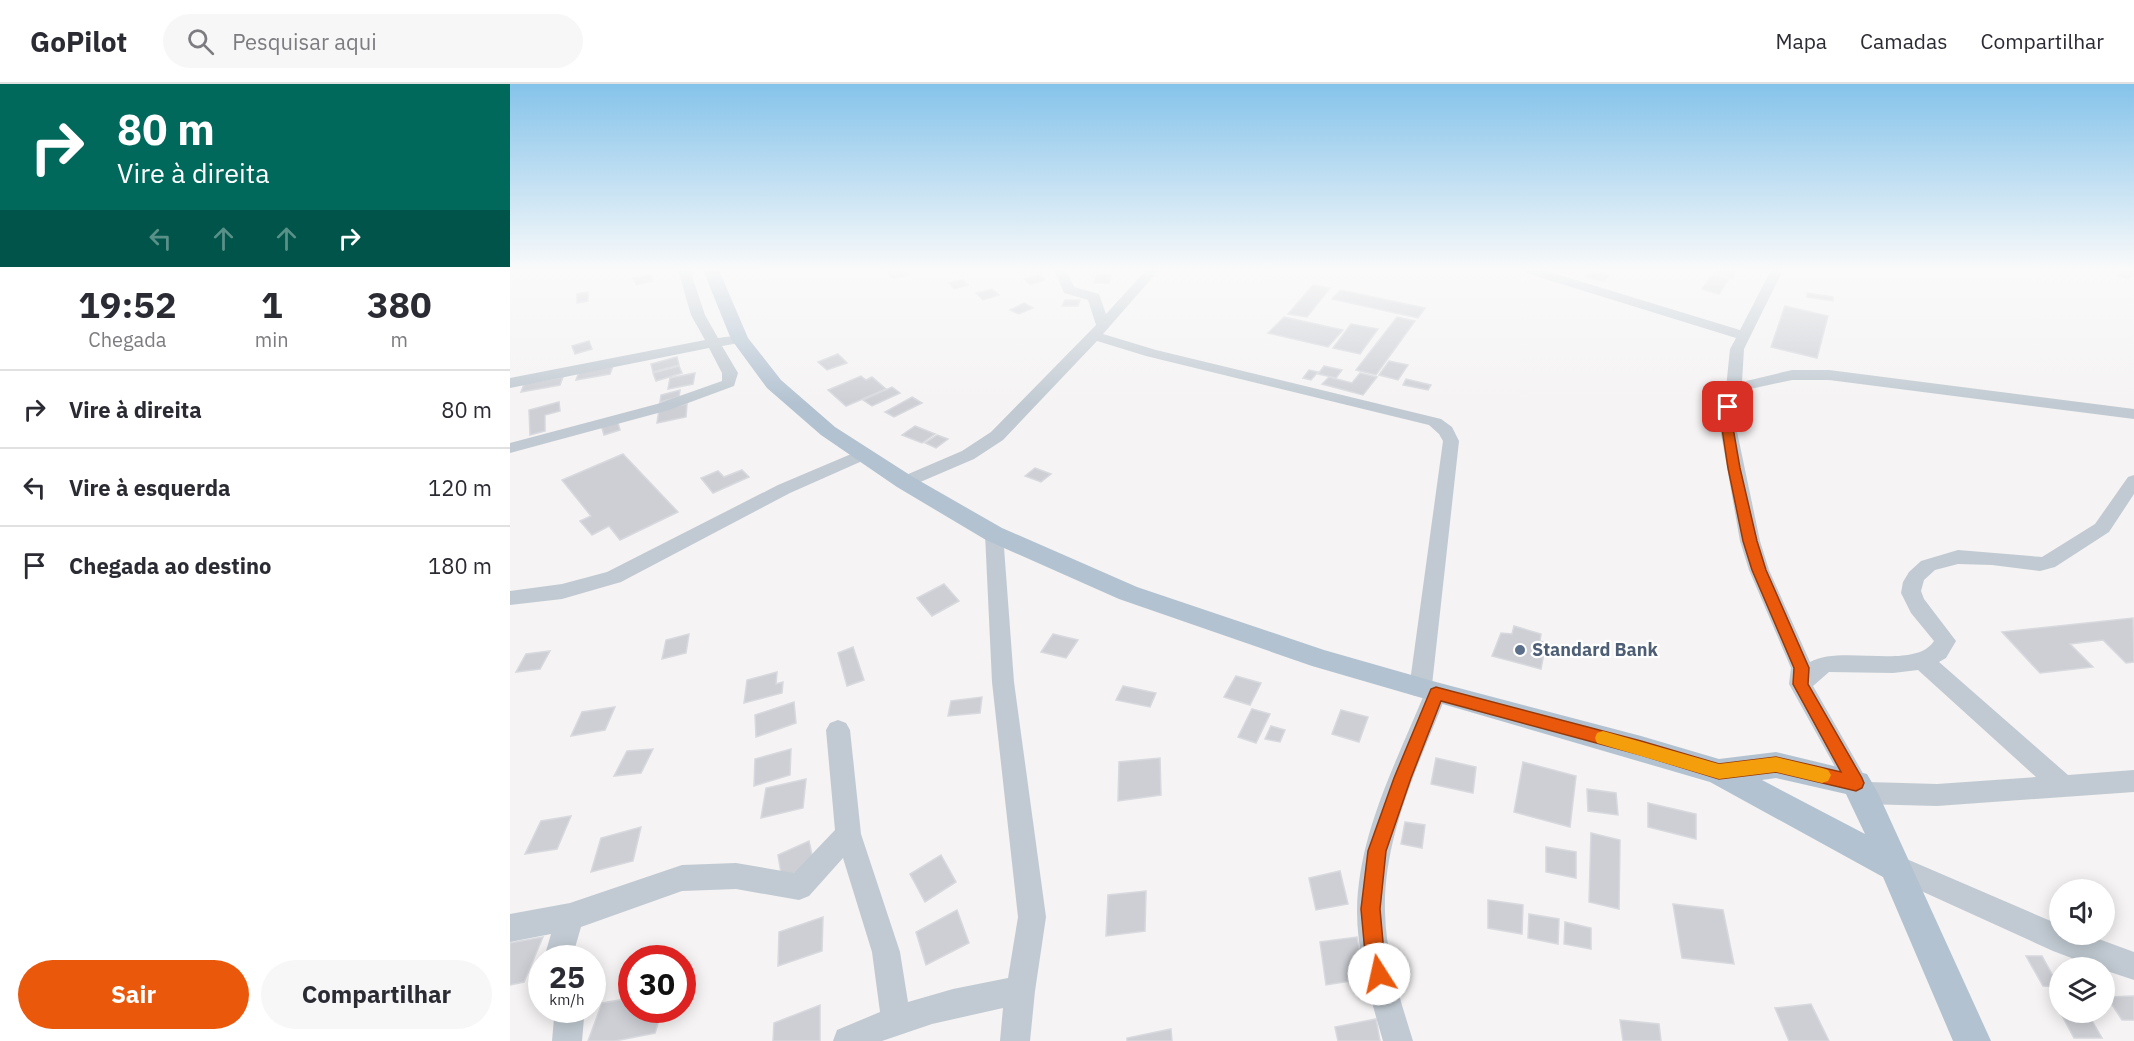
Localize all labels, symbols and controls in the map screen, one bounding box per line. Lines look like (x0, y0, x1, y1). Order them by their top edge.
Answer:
search box (163, 14, 583, 68)
text: GoPilot (30, 23, 127, 60)
icon: search (184, 25, 217, 58)
text: Pesquisar aqui (232, 27, 377, 56)
text: Mapa (1775, 27, 1827, 55)
text: Camadas (1860, 27, 1947, 55)
text: Compartilhar (1980, 27, 2104, 55)
text: 80 m (117, 102, 215, 157)
icon: right (18, 108, 96, 186)
text: Vire à direita (117, 155, 270, 190)
icon: left (144, 222, 177, 255)
icon: ahead (207, 222, 240, 255)
icon: ahead (270, 222, 303, 255)
icon: right (333, 222, 366, 255)
text: 19:52 (78, 281, 177, 328)
text: 1 (261, 281, 283, 328)
text: 380 (367, 281, 432, 328)
text: Chegada (88, 326, 167, 353)
text: min (255, 326, 289, 353)
text: m (391, 326, 408, 353)
pin (1702, 381, 1753, 432)
icon: arrive (1711, 390, 1744, 423)
icon: right (18, 393, 51, 426)
text: Vire à direita (69, 395, 202, 424)
text: 80 m (441, 395, 492, 424)
icon: left (18, 471, 51, 504)
text: Vire à esquerda (69, 473, 231, 502)
text: 120 m (428, 473, 492, 502)
icon: arrive (18, 549, 51, 582)
text: Chegada ao destino (69, 551, 272, 580)
text: 180 m (428, 551, 492, 580)
place label: Standard Bank (1532, 638, 1659, 661)
marker: Standard Bank (1513, 643, 1527, 657)
map controls (2049, 879, 2115, 1023)
button: sound (2049, 879, 2115, 945)
position arrow (1347, 942, 1411, 1006)
speed limit sign: 30 (618, 945, 696, 1023)
text: 25 (549, 957, 585, 996)
button: layers (2049, 957, 2115, 1023)
button: Sair (18, 960, 249, 1029)
button: Compartilhar (261, 960, 492, 1029)
text: km/h (549, 990, 585, 1009)

